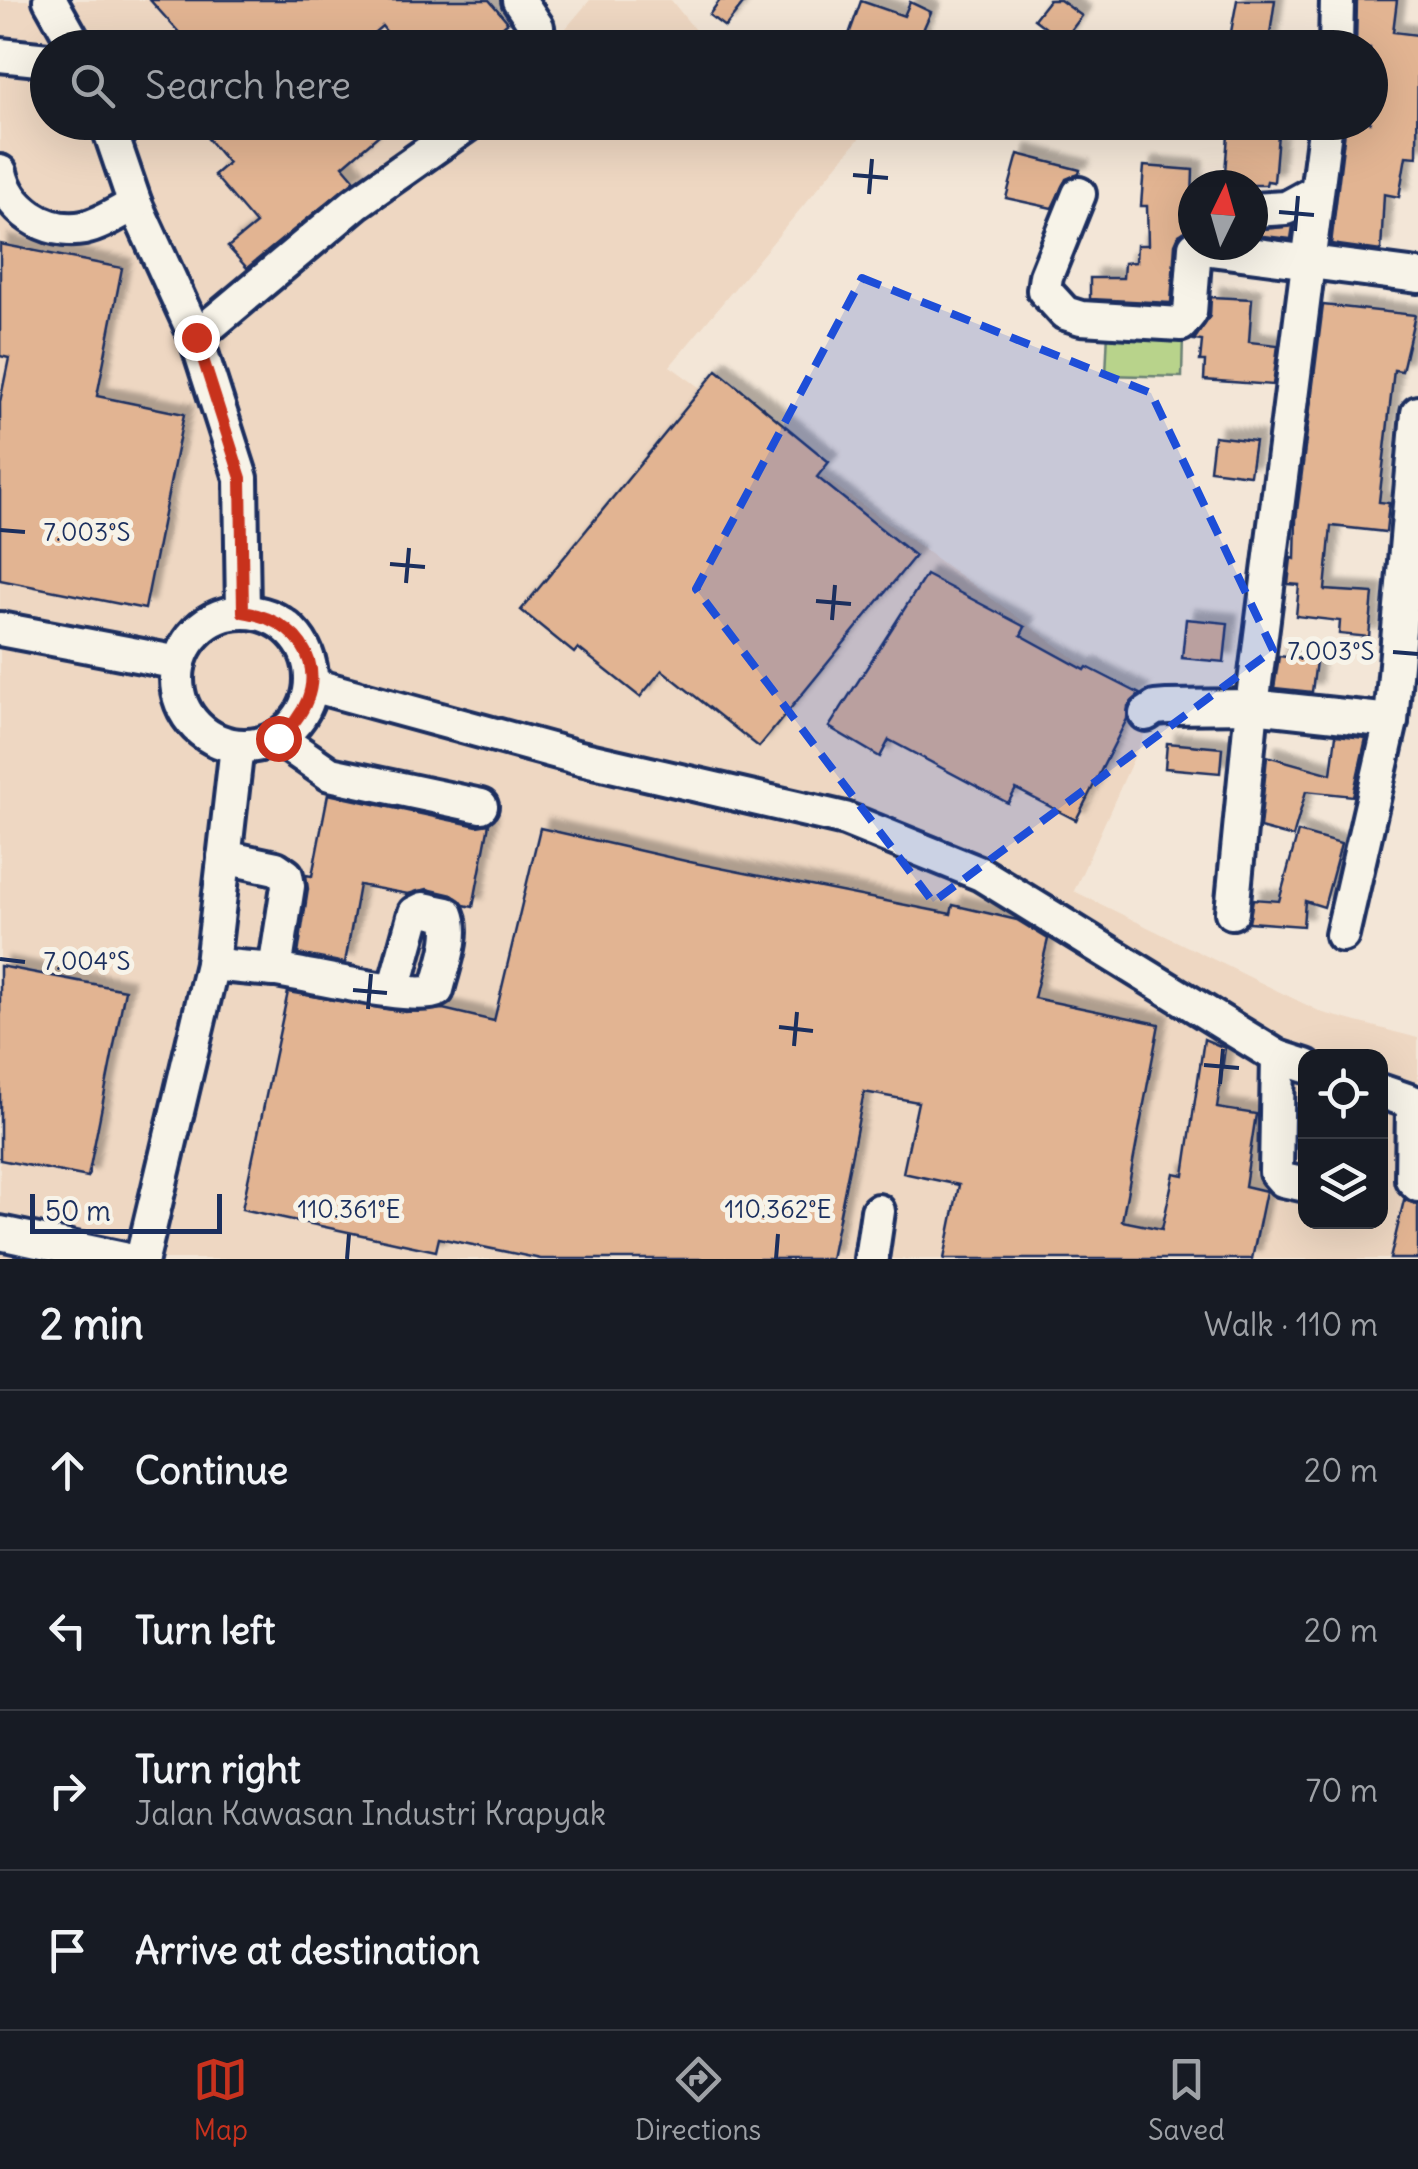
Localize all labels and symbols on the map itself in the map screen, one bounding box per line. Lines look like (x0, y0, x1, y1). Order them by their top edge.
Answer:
north arrow (1178, 170, 1268, 260)
route end (174, 315, 220, 361)
text: 7.003°S (44, 516, 130, 548)
text: 7.003°S (1288, 635, 1374, 667)
route start (256, 716, 302, 762)
text: 7.004°S (43, 945, 131, 977)
scale bar (30, 1189, 222, 1234)
text: 110.361°E (297, 1193, 401, 1225)
text: 110.362°E (725, 1193, 831, 1225)

